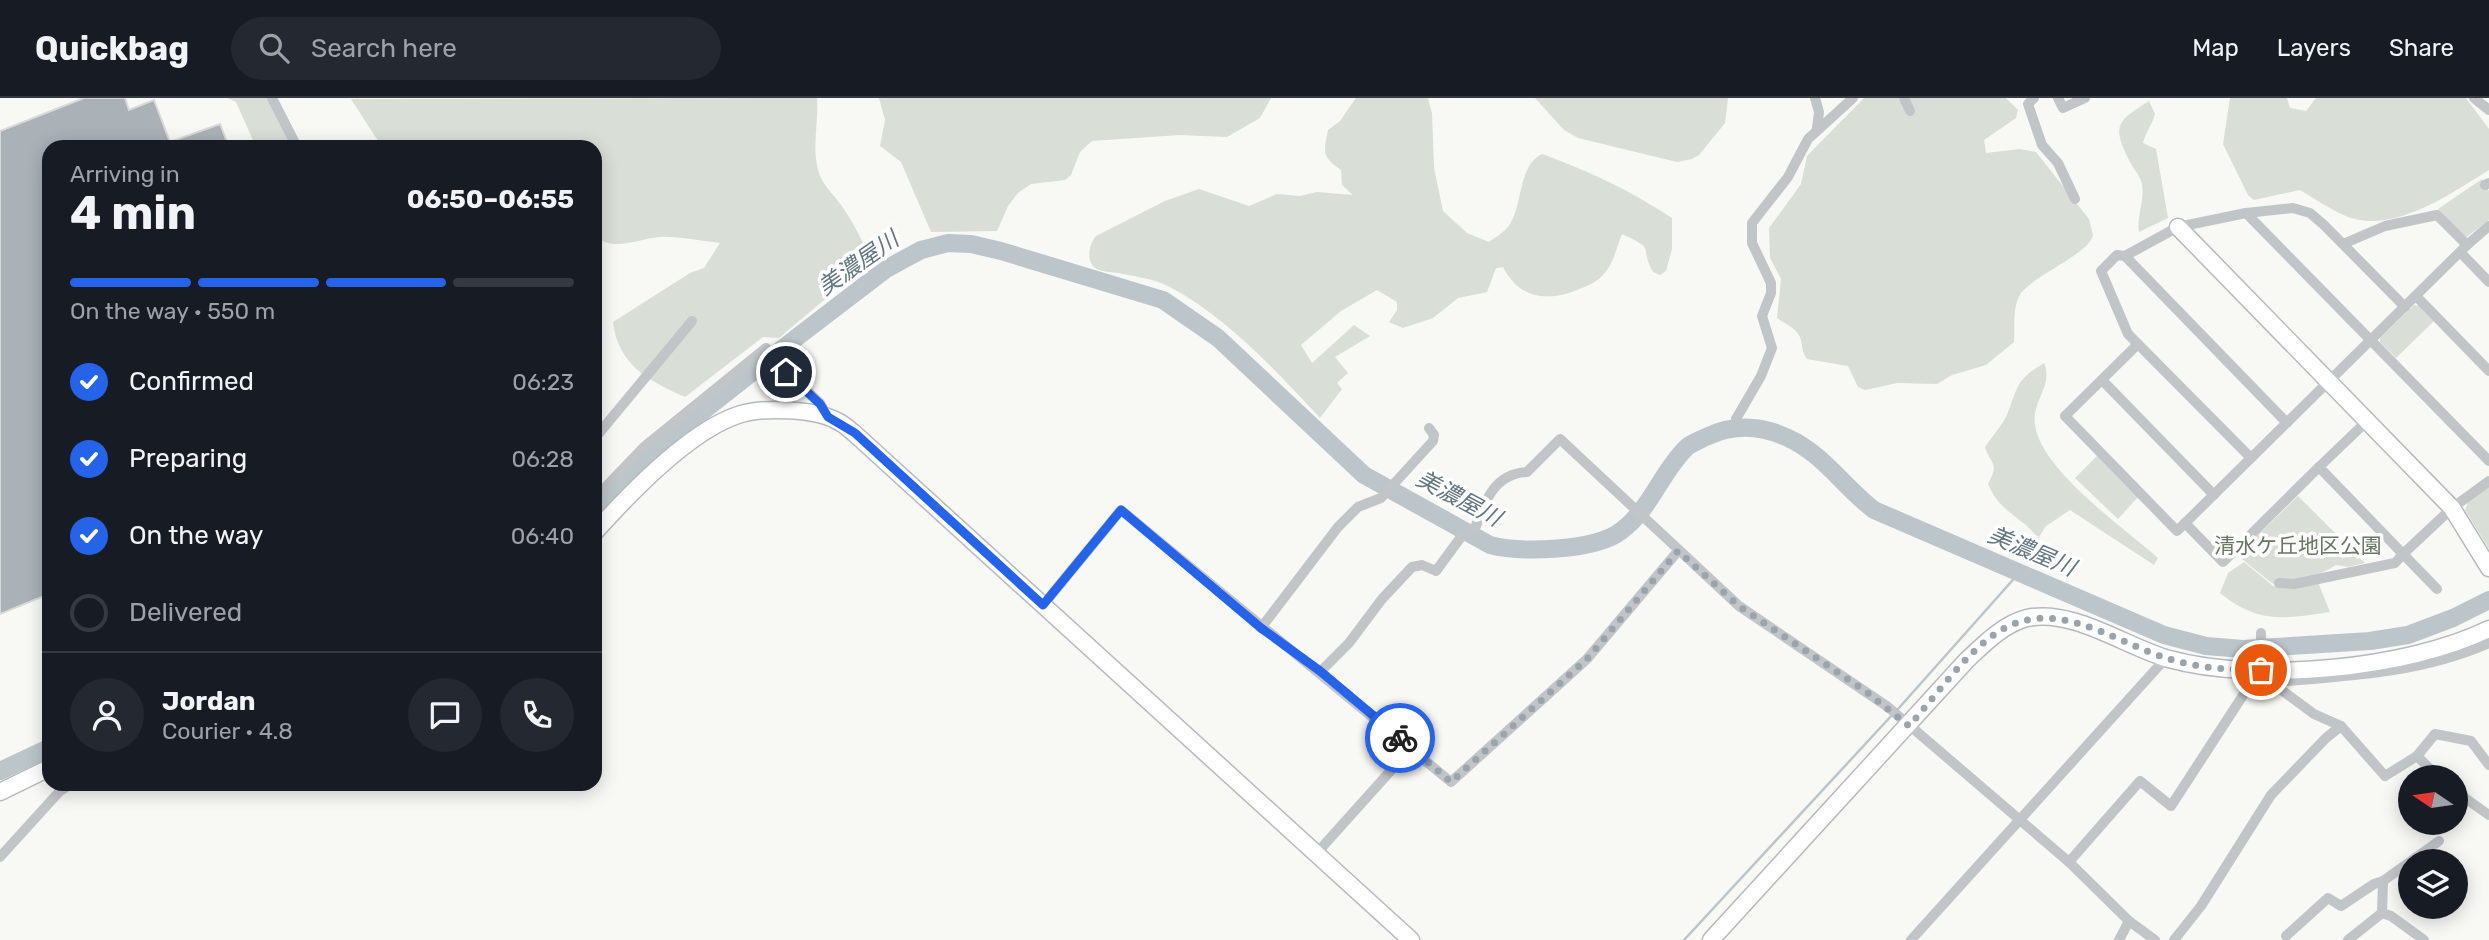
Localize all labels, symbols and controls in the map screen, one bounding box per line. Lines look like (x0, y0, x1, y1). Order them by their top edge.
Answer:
search box (231, 17, 721, 80)
text: Quickbag (35, 29, 189, 68)
icon: search (255, 29, 293, 67)
text: Search here (311, 33, 457, 64)
text: Map (2192, 34, 2239, 62)
text: Layers (2277, 34, 2351, 62)
text: Share (2389, 34, 2454, 62)
text: Arriving in (70, 160, 180, 188)
text: 06:50–06:55 (407, 184, 574, 215)
text: 4 min (70, 186, 196, 241)
water label: 美濃屋川 (812, 223, 906, 301)
text: On the way · 550 m (70, 297, 275, 325)
pin (756, 342, 816, 402)
icon: home (767, 353, 805, 391)
icon: check (70, 363, 108, 401)
text: Confirmed (129, 366, 254, 397)
text: 06:23 (512, 368, 574, 396)
icon: check (70, 440, 108, 478)
text: Preparing (129, 443, 247, 474)
text: 06:28 (512, 445, 574, 473)
water label: 美濃屋川 (1412, 464, 1509, 533)
icon: check (70, 517, 108, 555)
text: On the way (129, 520, 263, 551)
water label: 美濃屋川 (1984, 520, 2083, 583)
text: 06:40 (511, 522, 574, 550)
park label: 清水ケ丘地区公園 (2214, 533, 2382, 558)
text: Delivered (129, 597, 242, 628)
pin (2231, 640, 2291, 700)
icon: bag (2242, 651, 2280, 689)
button: person (70, 678, 144, 752)
button: chat (408, 678, 482, 752)
button: phone (500, 678, 574, 752)
text: Jordan (162, 686, 255, 717)
courier (1365, 703, 1435, 773)
text: Courier · 4.8 (162, 717, 293, 745)
icon: bike (1381, 719, 1419, 757)
north arrow (2398, 765, 2468, 835)
map controls (2398, 765, 2468, 919)
button: layers (2398, 849, 2468, 919)

